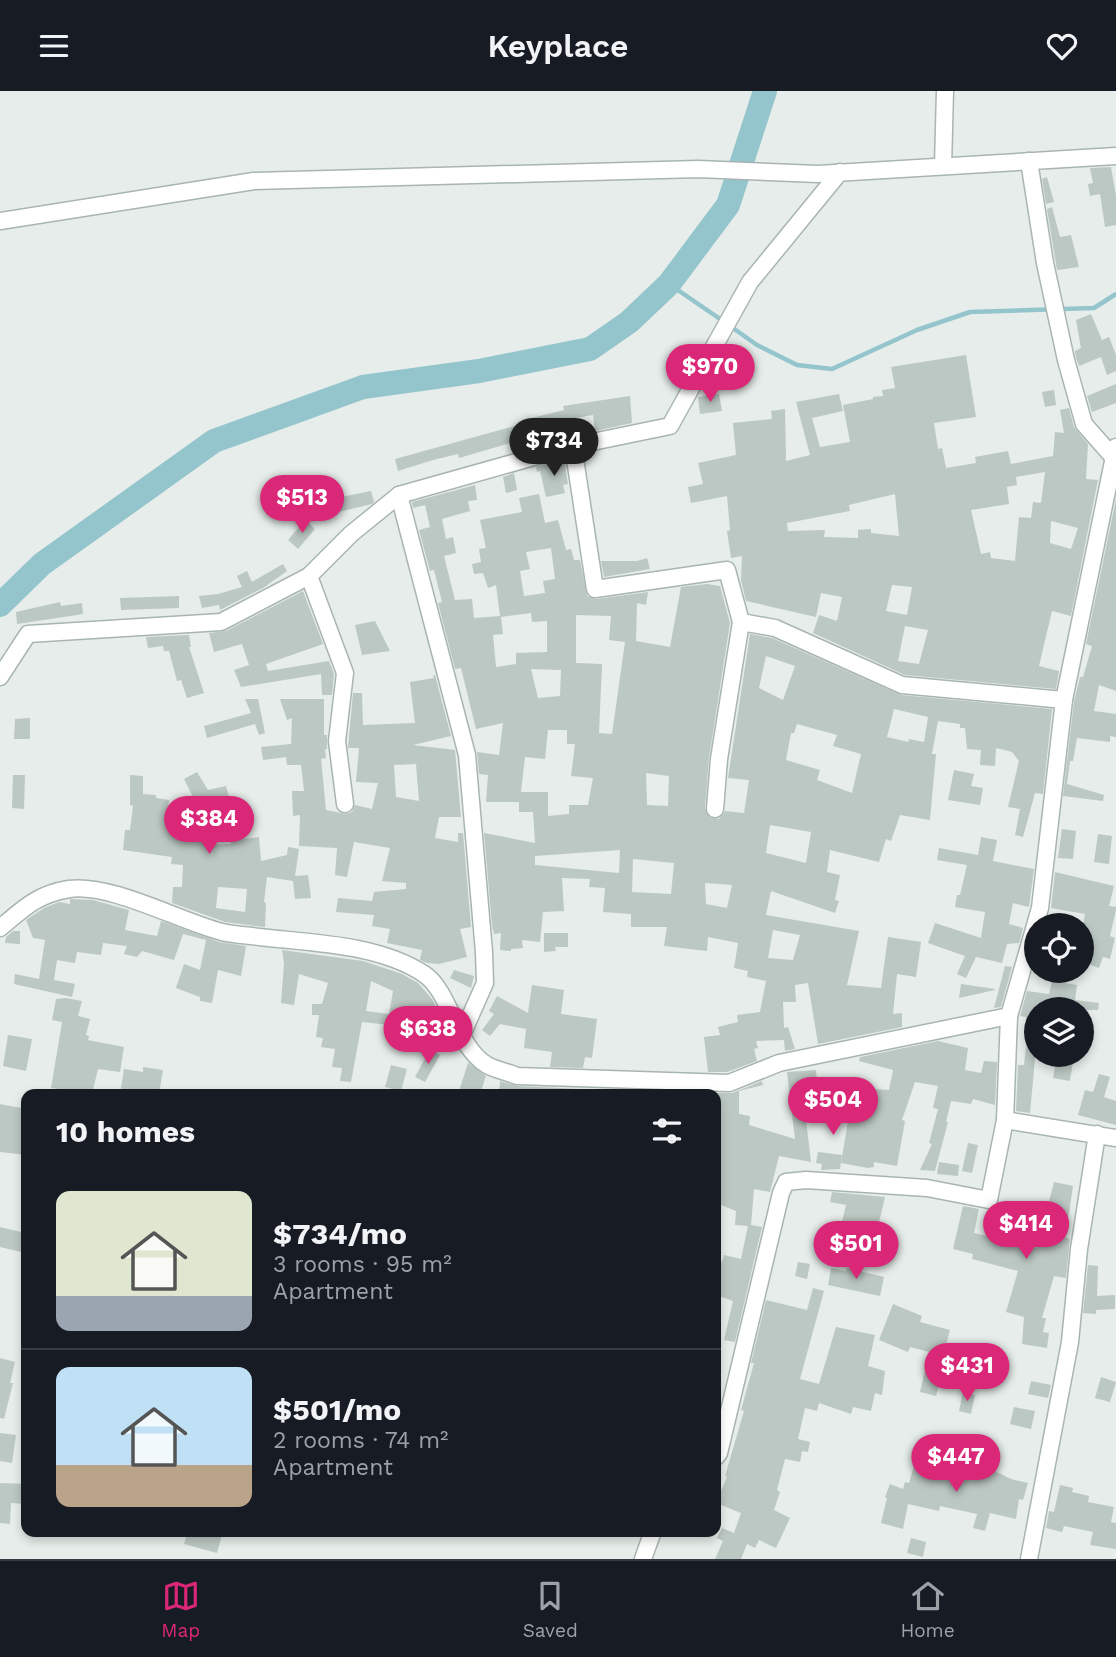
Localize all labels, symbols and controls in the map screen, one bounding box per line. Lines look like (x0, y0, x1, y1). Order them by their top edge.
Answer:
icon: menu (35, 27, 73, 65)
text: Keyplace (487, 27, 629, 65)
icon: heart (1043, 27, 1081, 65)
pin: $970 (669, 345, 751, 404)
text: $970 (682, 353, 738, 380)
pin: $734 (513, 419, 595, 478)
text: $734 (525, 427, 583, 454)
pin: $513 (261, 475, 343, 535)
text: $513 (276, 484, 328, 511)
pin: $384 (168, 797, 250, 856)
text: $384 (180, 805, 238, 832)
map controls (1024, 913, 1094, 1067)
button: locate (1024, 913, 1094, 983)
button: layers (1024, 997, 1094, 1067)
pin: $638 (387, 1007, 469, 1066)
text: $638 (400, 1015, 456, 1042)
pin: $504 (792, 1077, 874, 1137)
text: $504 (804, 1086, 862, 1113)
icon: filters (648, 1112, 686, 1150)
text: 10 homes (56, 1114, 195, 1149)
pin: $414 (985, 1201, 1067, 1261)
text: $414 (999, 1210, 1053, 1237)
text: $734/mo (273, 1216, 407, 1251)
icon: home (112, 1219, 196, 1303)
pin: $501 (815, 1221, 897, 1281)
text: $501 (830, 1230, 882, 1257)
text: 3 rooms · 95 m² (273, 1251, 452, 1278)
text: Apartment (273, 1278, 393, 1305)
pin: $431 (926, 1343, 1008, 1403)
text: $431 (940, 1352, 994, 1379)
text: $501/mo (273, 1392, 401, 1427)
icon: home (112, 1395, 196, 1479)
text: 2 rooms · 74 m² (273, 1427, 448, 1454)
pin: $447 (915, 1435, 997, 1494)
text: $447 (927, 1443, 985, 1470)
text: Apartment (273, 1454, 393, 1481)
tab: Map (161, 1577, 200, 1642)
tab: Saved (523, 1577, 578, 1642)
tab: Home (900, 1577, 955, 1642)

